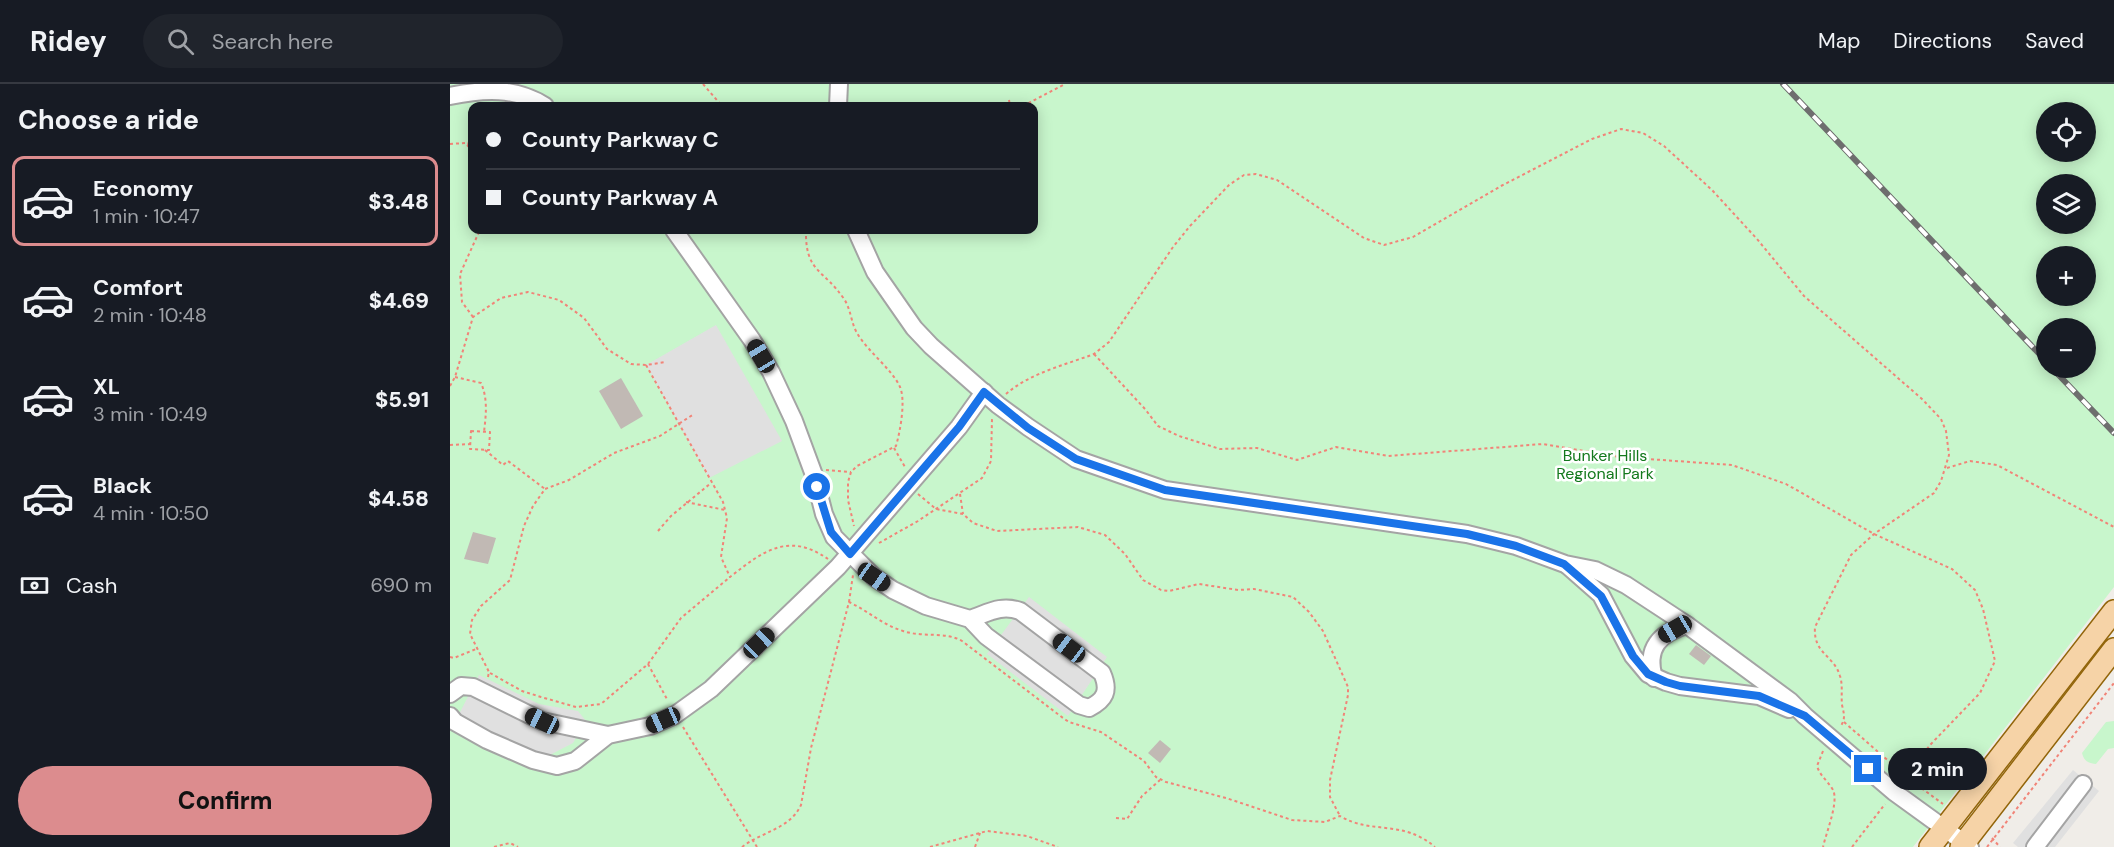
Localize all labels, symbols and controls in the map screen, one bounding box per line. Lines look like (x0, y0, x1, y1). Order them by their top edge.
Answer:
search box (143, 14, 563, 68)
text: Ridey (30, 23, 107, 60)
icon: search (164, 25, 197, 58)
text: Search here (212, 27, 333, 56)
text: Map (1818, 27, 1860, 55)
text: Directions (1893, 27, 1992, 55)
text: Saved (2025, 27, 2084, 55)
text: Choose a ride (18, 102, 199, 137)
map controls (2036, 102, 2096, 378)
button: locate (2036, 102, 2096, 162)
text: County Parkway C (522, 125, 719, 154)
icon: car (21, 174, 75, 228)
text: Economy (93, 174, 193, 203)
button: layers (2036, 174, 2096, 234)
text: County Parkway A (522, 183, 718, 212)
text: $3.48 (368, 187, 429, 216)
text: 1 min · 10:47 (93, 203, 200, 229)
button: + (2036, 246, 2096, 306)
icon: car (21, 273, 75, 327)
text: Comfort (93, 273, 183, 302)
text: $4.69 (369, 286, 429, 315)
text: 2 min · 10:48 (93, 302, 207, 328)
button: − (2036, 318, 2096, 378)
car (744, 336, 778, 376)
icon: car (21, 372, 75, 426)
text: XL (93, 372, 120, 401)
text: $5.91 (375, 385, 429, 414)
text: 3 min · 10:49 (93, 401, 208, 427)
park label: Bunker Hills Regional Park (1556, 445, 1654, 484)
icon: car (21, 471, 75, 525)
text: Black (93, 471, 152, 500)
route start (803, 473, 830, 500)
text: $4.58 (368, 484, 429, 513)
text: 4 min · 10:50 (93, 500, 209, 526)
car (854, 559, 894, 595)
icon: cash (18, 569, 51, 602)
text: Cash (66, 571, 117, 600)
text: 690 m (370, 572, 432, 598)
car (1655, 612, 1695, 646)
car (740, 624, 778, 662)
car (1049, 630, 1089, 666)
car (643, 704, 683, 736)
car (522, 705, 562, 737)
callout: 2 min (1889, 748, 1988, 790)
route end (1854, 755, 1881, 782)
text: 2 min (1911, 756, 1964, 782)
button: Confirm (18, 766, 432, 835)

